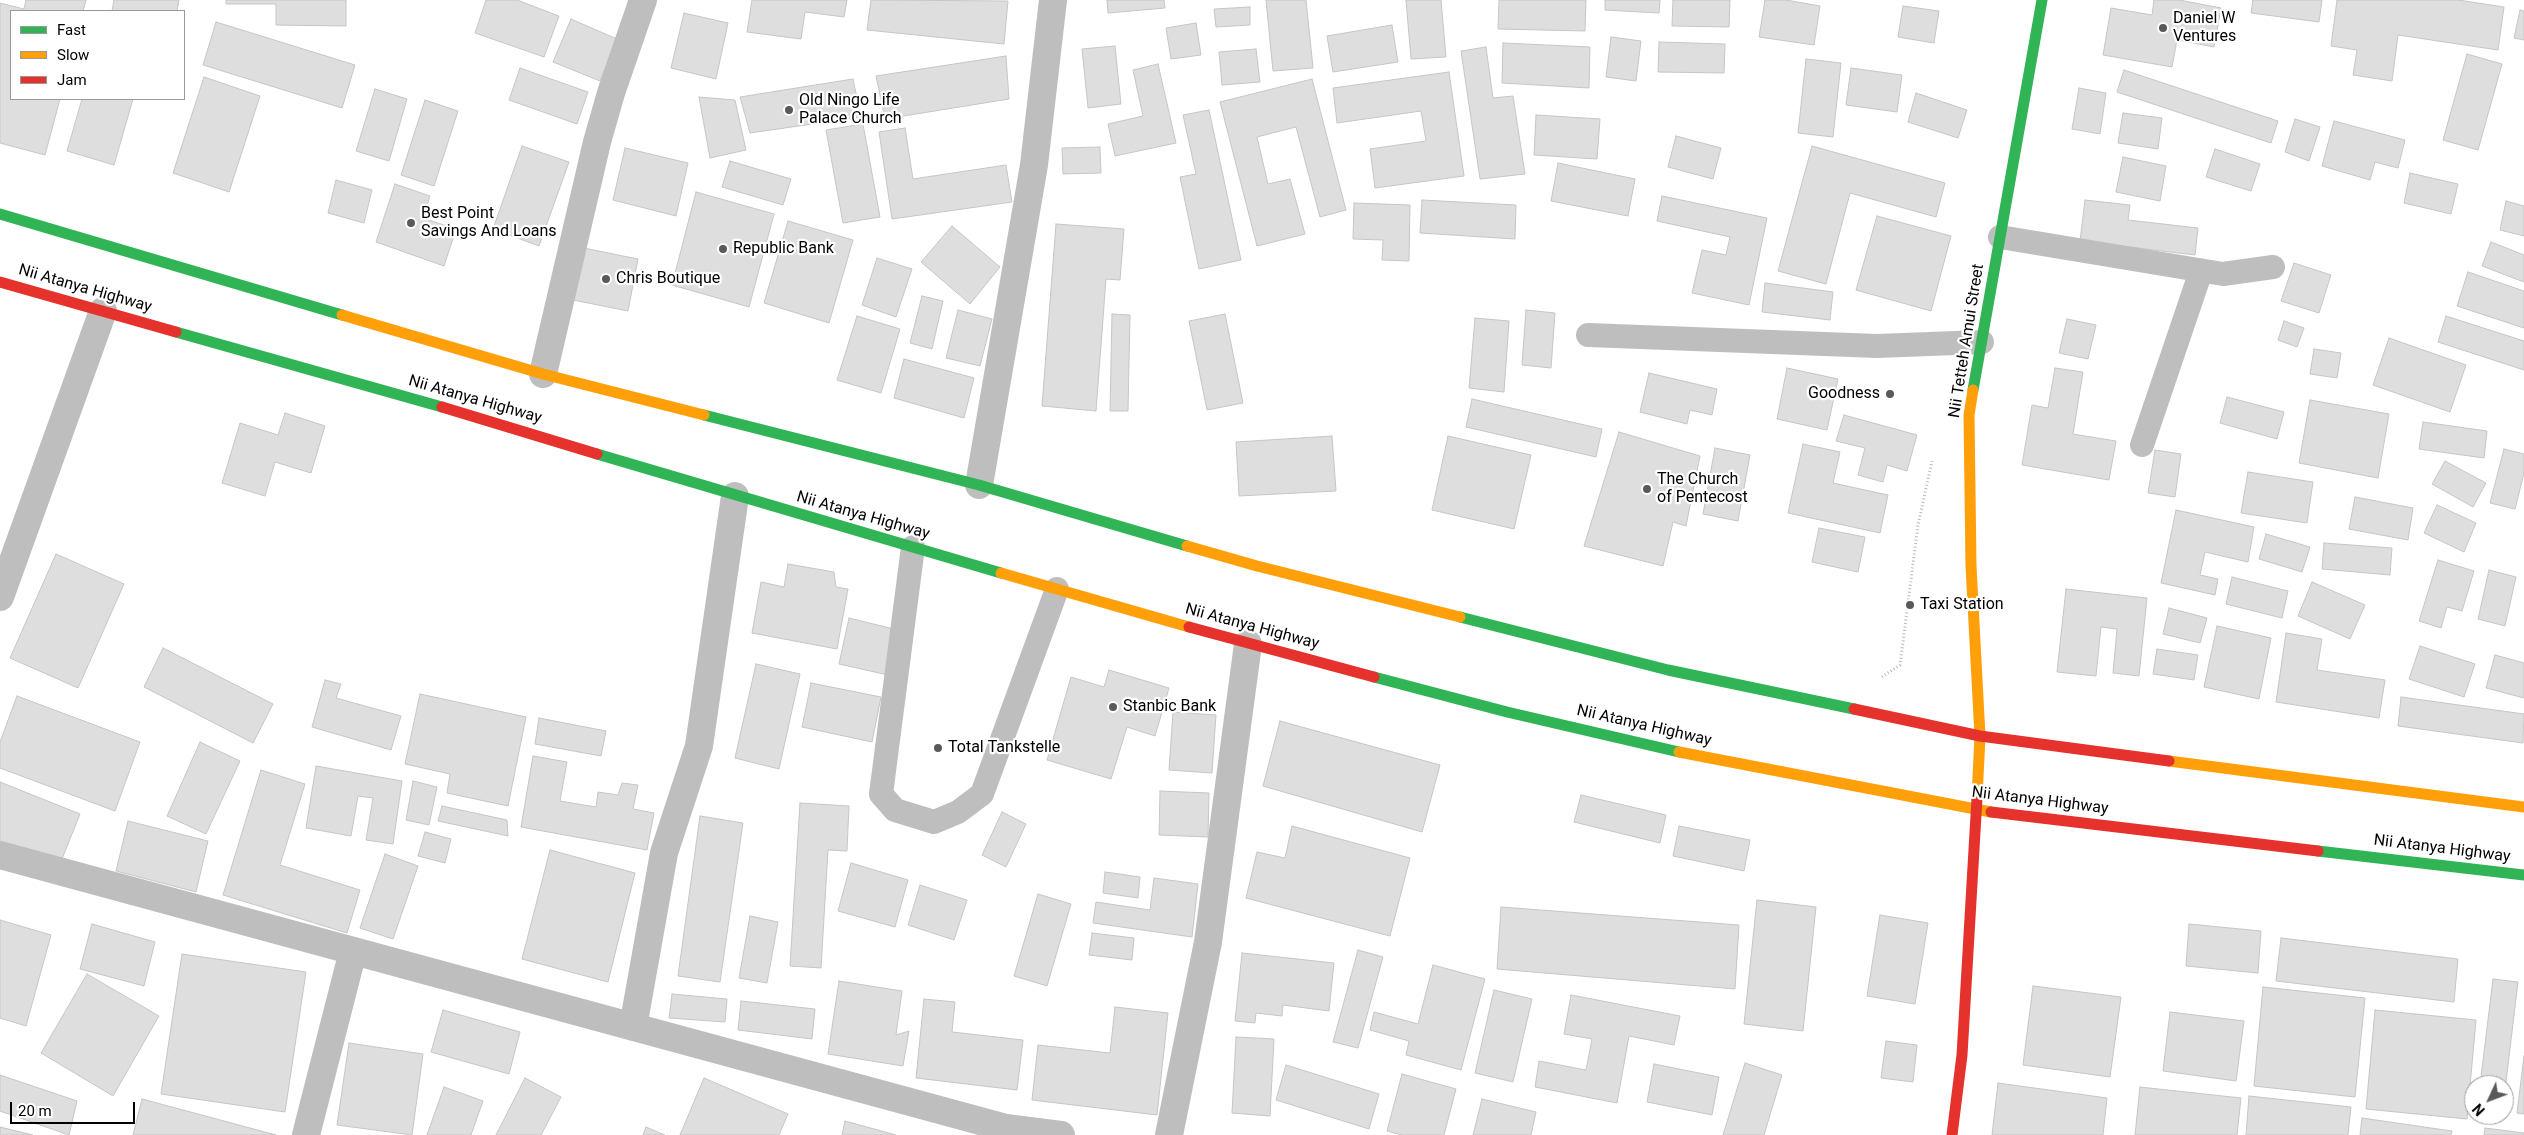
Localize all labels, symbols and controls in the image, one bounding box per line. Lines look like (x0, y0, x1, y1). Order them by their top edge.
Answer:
place label: Daniel W Ventures (2173, 9, 2236, 47)
legend (10, 10, 185, 100)
text: Fast (57, 21, 86, 39)
marker: Daniel W Ventures (2157, 22, 2169, 34)
text: Slow (57, 46, 89, 64)
text: Jam (57, 71, 87, 89)
place label: Old Ningo Life Palace Church (799, 91, 902, 129)
marker: Old Ningo Life Palace Church (783, 104, 795, 116)
place label: Best Point Savings And Loans (421, 204, 557, 242)
marker: Best Point Savings And Loans (405, 217, 417, 229)
place label: Republic Bank (733, 239, 834, 259)
marker: Republic Bank (717, 243, 729, 255)
street label: Nii Atanya Highway (16, 261, 154, 317)
street label: Nii Tetteh Amui Street (1945, 263, 1989, 419)
place label: Chris Boutique (616, 269, 720, 289)
marker: Chris Boutique (600, 273, 612, 285)
street label: Nii Atanya Highway (406, 372, 544, 428)
place label: Goodness (1808, 384, 1880, 404)
marker: Goodness (1884, 388, 1896, 400)
place label: The Church of Pentecost (1657, 470, 1748, 508)
marker: The Church of Pentecost (1641, 483, 1653, 495)
street label: Nii Atanya Highway (794, 488, 932, 544)
place label: Taxi Station (1920, 595, 2004, 615)
marker: Taxi Station (1904, 599, 1916, 611)
street label: Nii Atanya Highway (1183, 600, 1321, 654)
place label: Stanbic Bank (1123, 697, 1216, 717)
marker: Stanbic Bank (1107, 701, 1119, 713)
street label: Nii Atanya Highway (1575, 701, 1713, 751)
place label: Total Tankstelle (948, 738, 1060, 758)
marker: Total Tankstelle (932, 742, 944, 754)
street label: Nii Atanya Highway (1971, 783, 2109, 819)
street label: Nii Atanya Highway (2373, 831, 2511, 867)
north arrow (2464, 1075, 2514, 1125)
scale bar (12, 1092, 138, 1124)
text: N (2470, 1100, 2488, 1119)
text: 20 m (18, 1102, 52, 1120)

